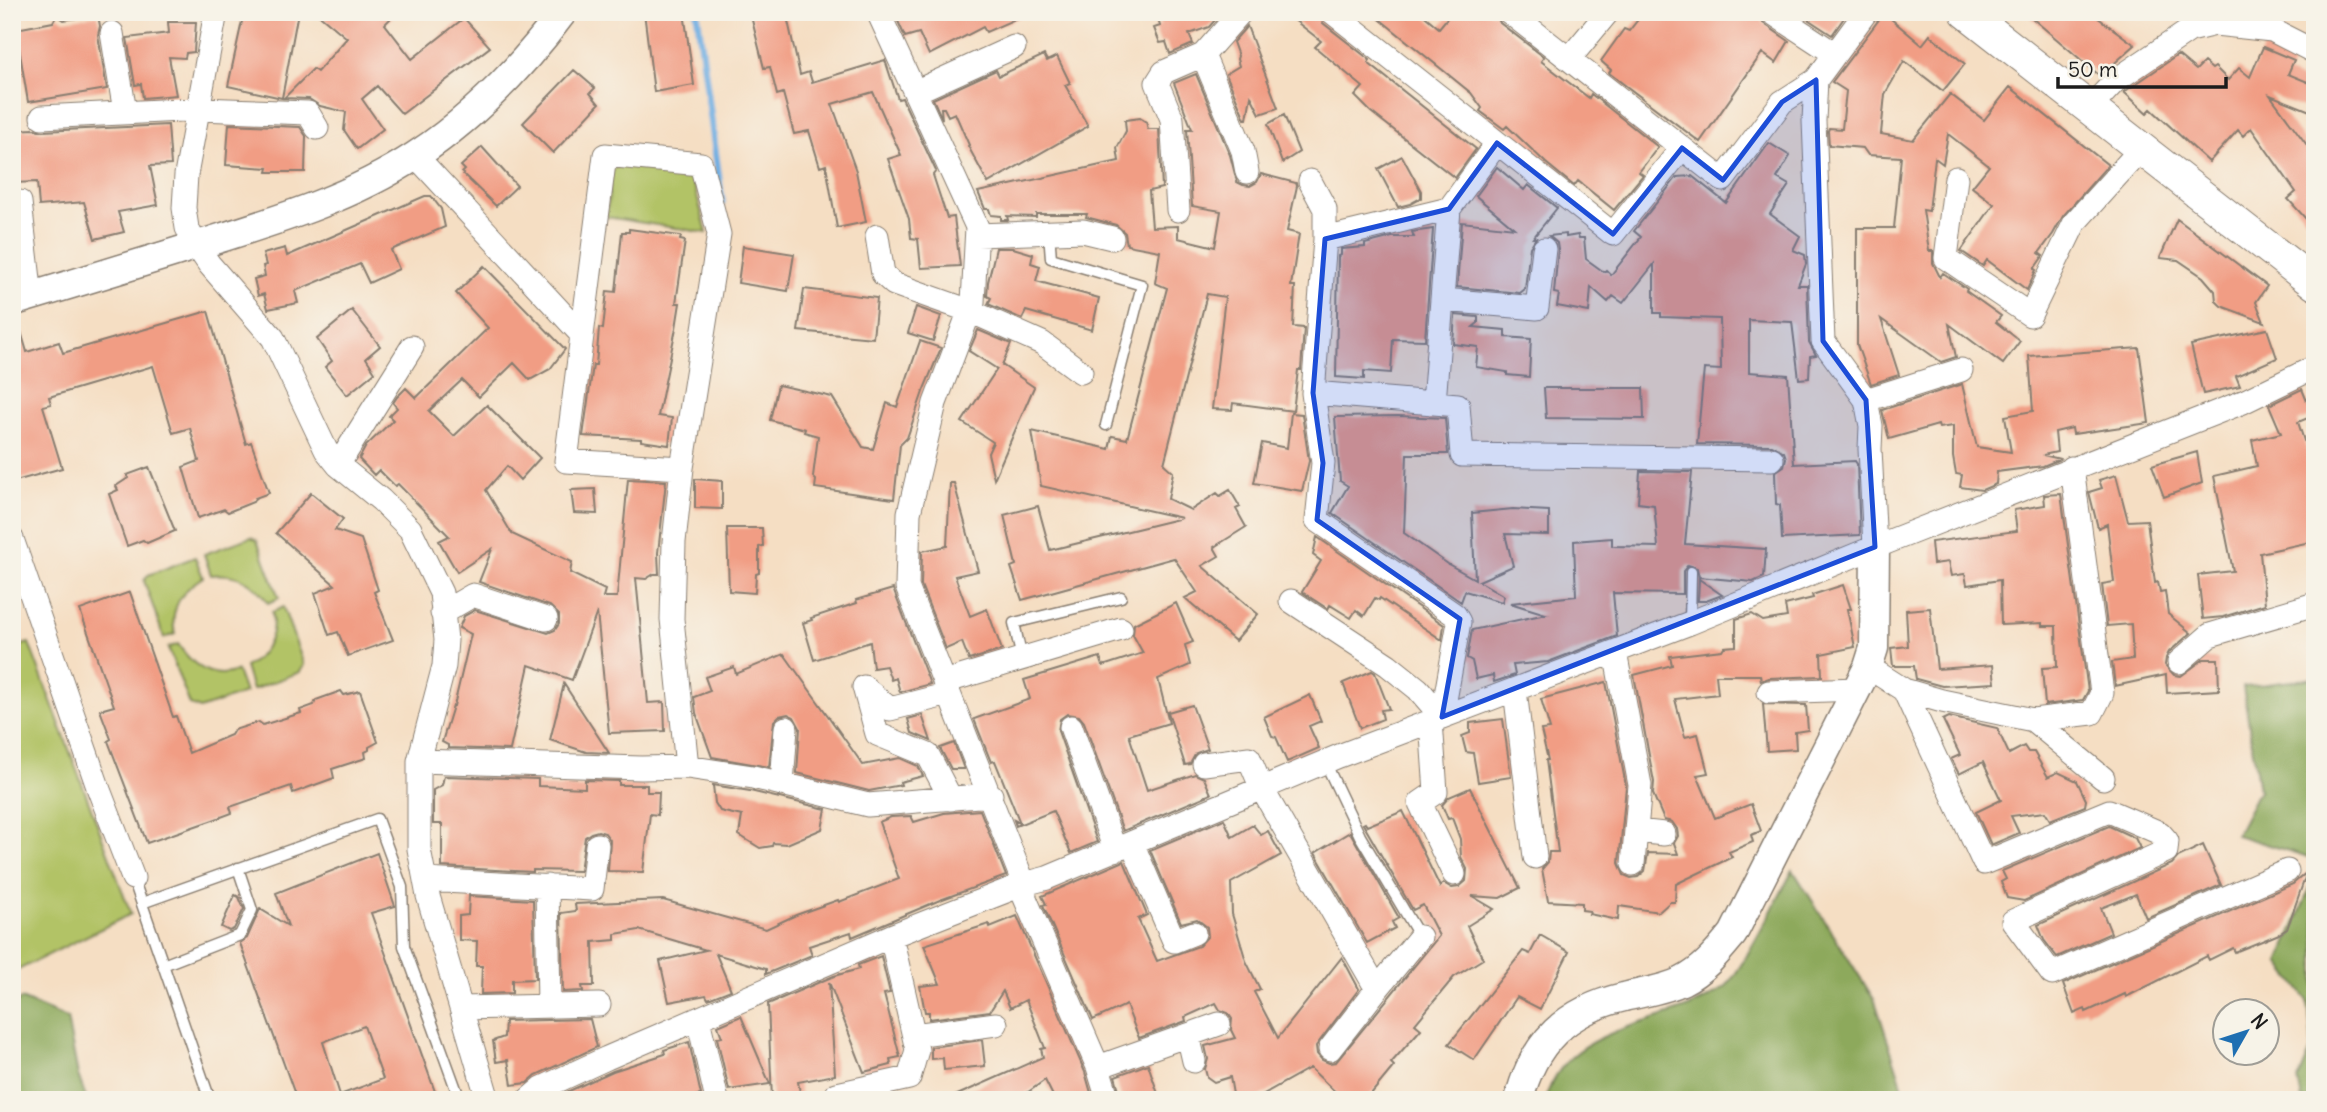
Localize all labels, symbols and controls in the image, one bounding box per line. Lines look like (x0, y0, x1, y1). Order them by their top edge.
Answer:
scale bar (2058, 46, 2226, 90)
text: 50 m (2068, 56, 2117, 83)
north arrow (2212, 996, 2282, 1066)
text: N (2246, 1009, 2273, 1034)

